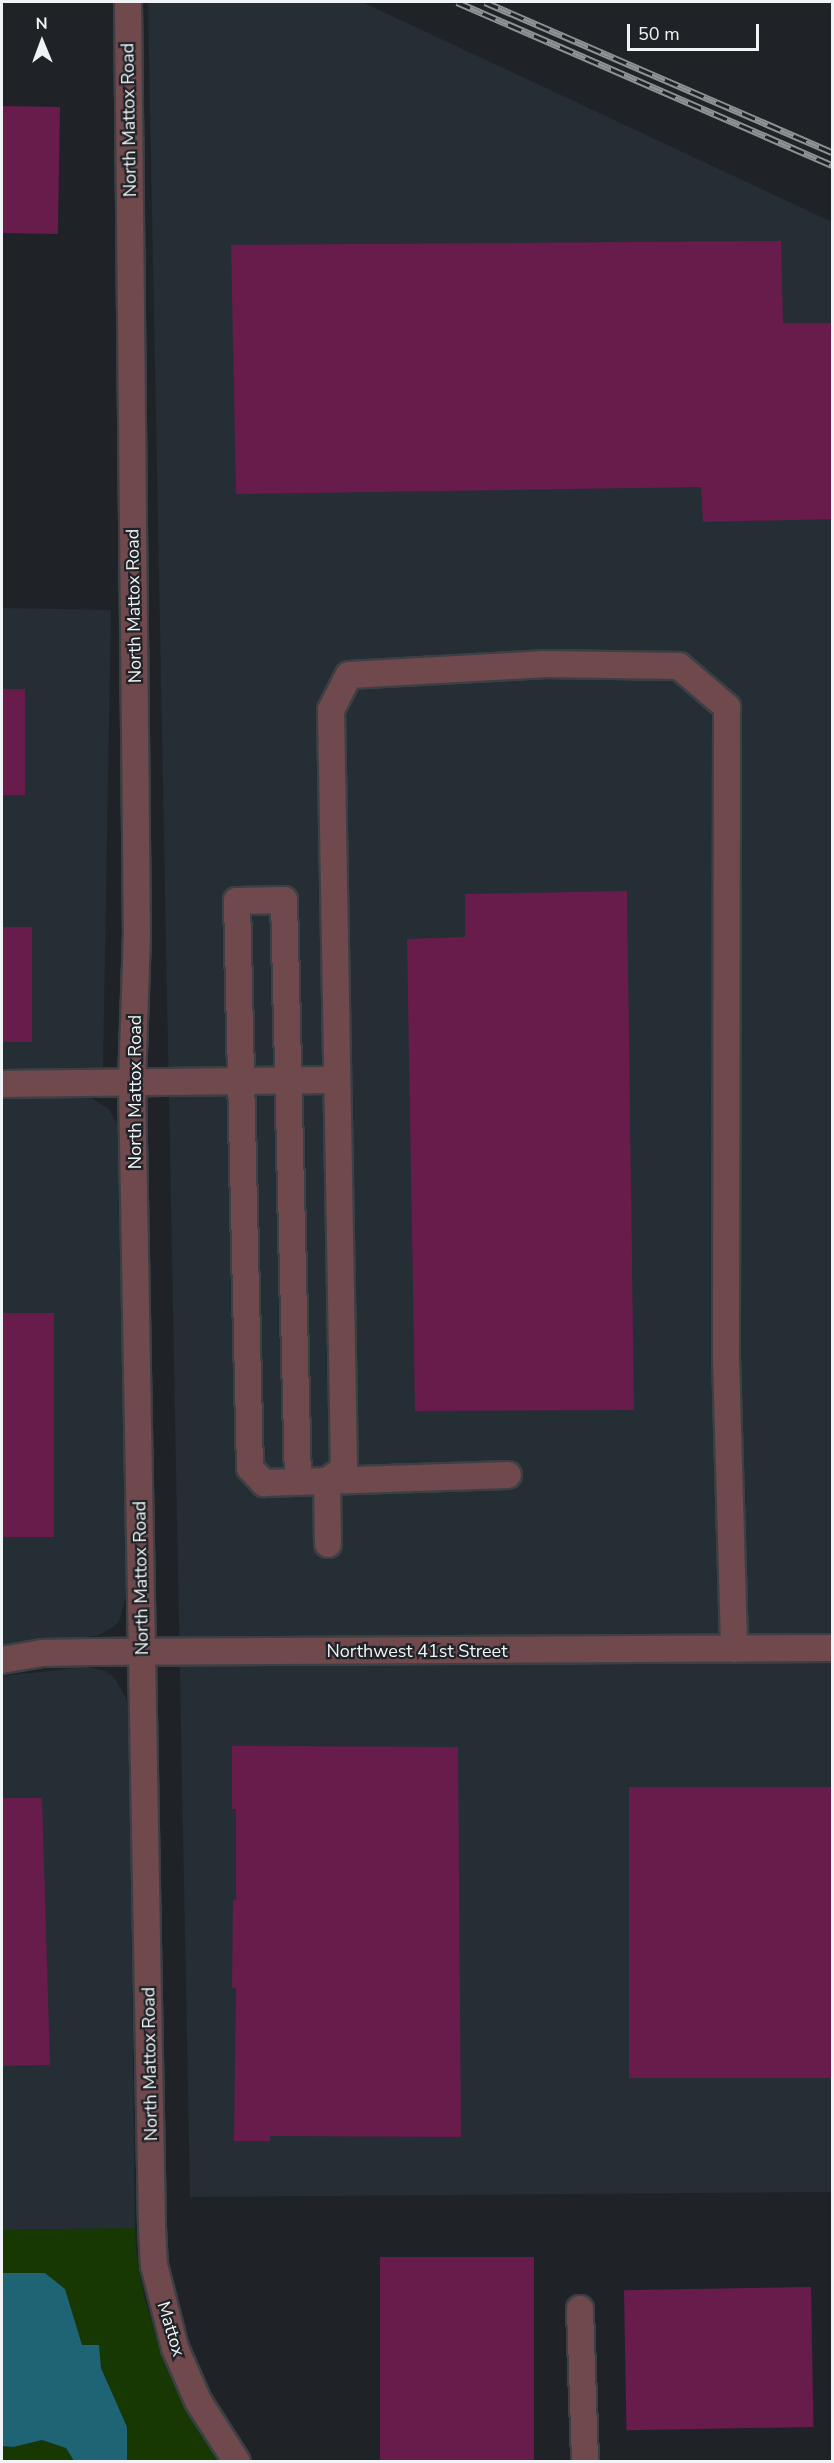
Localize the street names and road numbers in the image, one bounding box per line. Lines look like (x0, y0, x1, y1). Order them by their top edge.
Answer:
street label: North Mattox Road (117, 43, 141, 197)
street label: North Mattox Road (122, 529, 146, 683)
street label: North Mattox Road (124, 1015, 146, 1169)
street label: North Mattox Road (129, 1501, 153, 1655)
street label: Northwest 41st Street (327, 1640, 507, 1662)
street label: North Mattox Road (138, 1987, 162, 2141)
street label: Mattox (152, 2299, 190, 2359)

